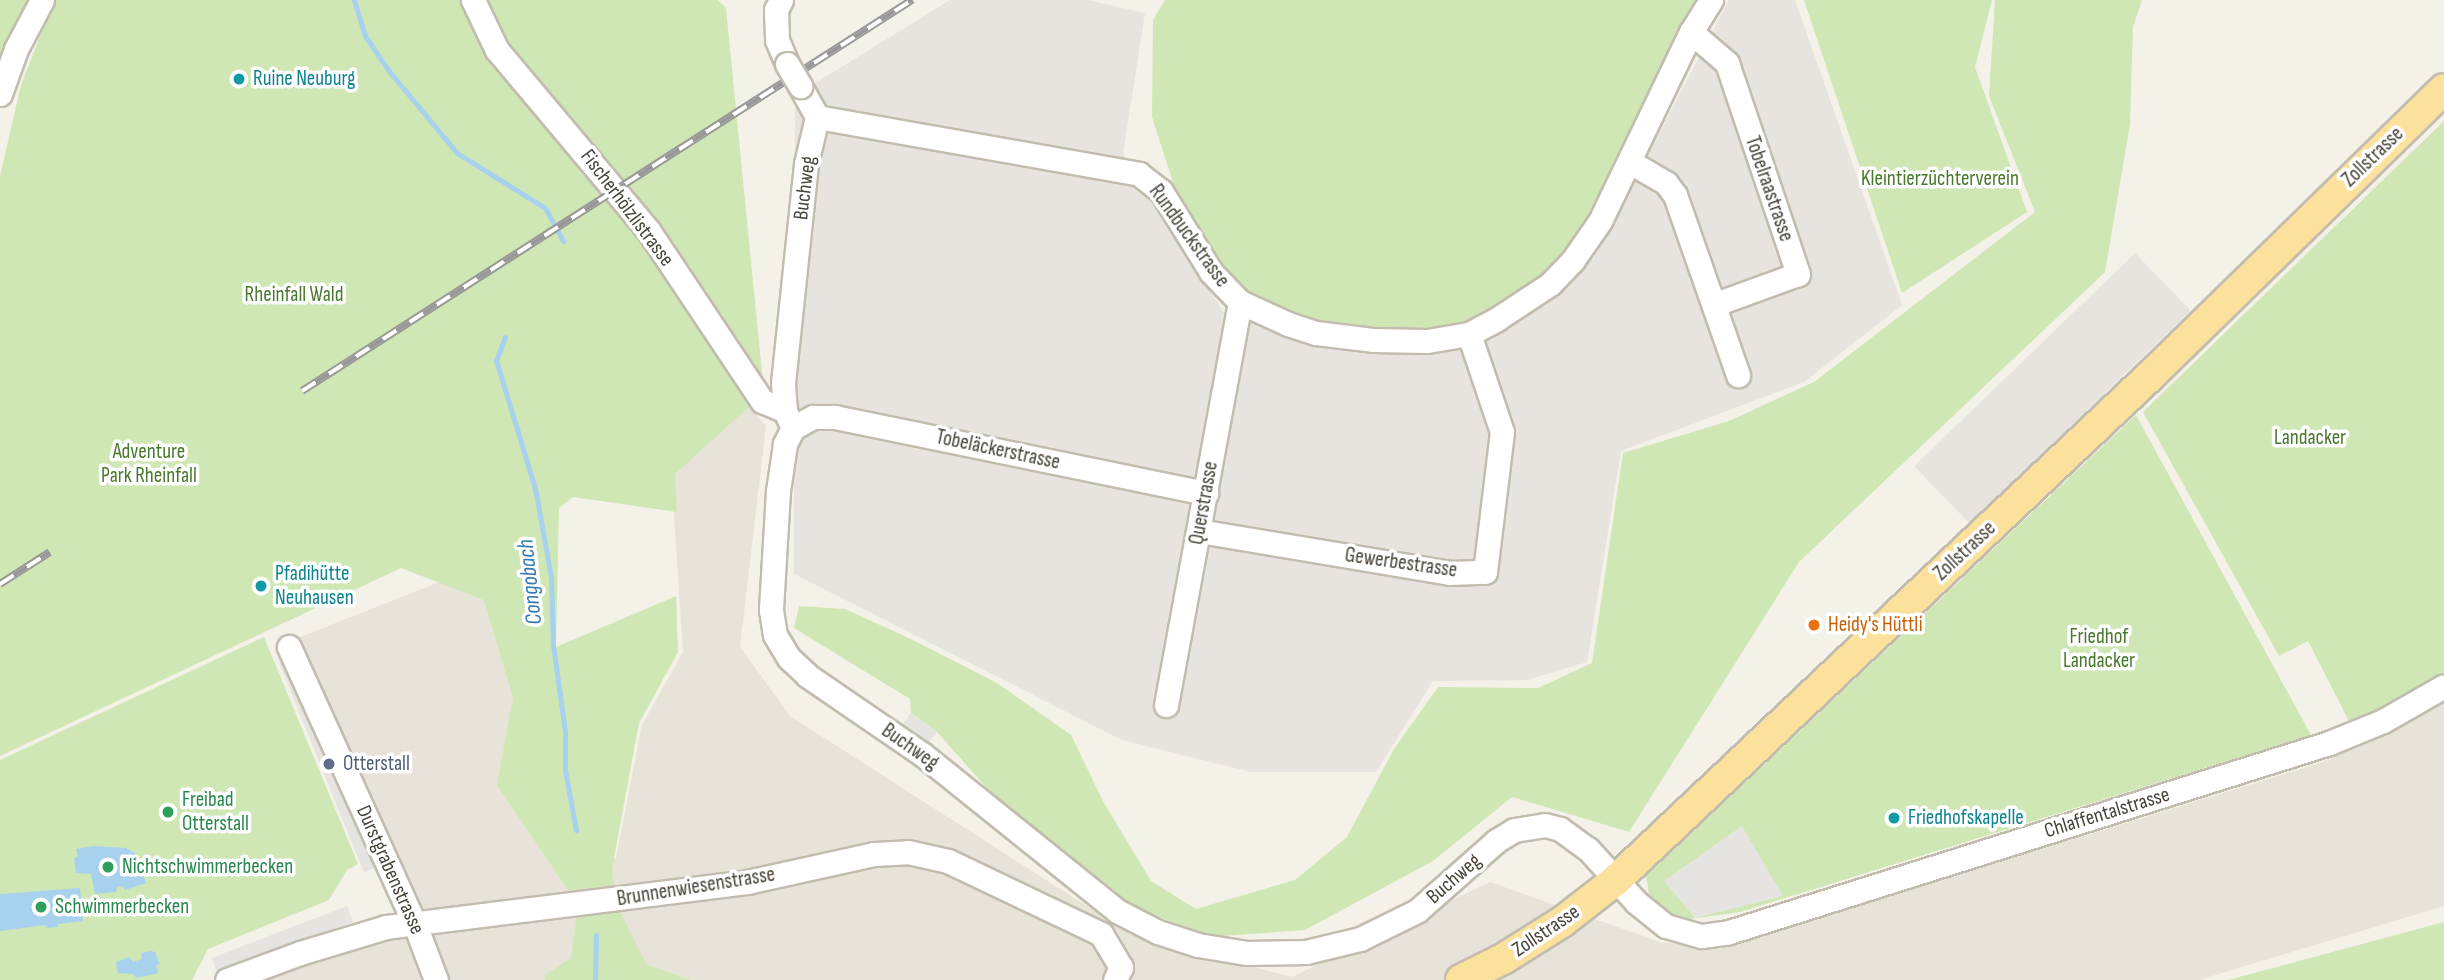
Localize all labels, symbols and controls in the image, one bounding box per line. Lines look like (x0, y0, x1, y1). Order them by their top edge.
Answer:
place label: Ruine Neuburg (253, 66, 355, 92)
marker: Ruine Neuburg (231, 71, 247, 87)
street label: Zollstrasse (2337, 122, 2409, 192)
street label: Tobelraastrasse (1739, 133, 1799, 245)
street label: Fischerhölzlistrasse (575, 145, 679, 271)
street label: Buchweg (789, 155, 821, 221)
park label: Kleintierzüchterverein (1861, 166, 2019, 192)
street label: Rundbuckstrasse (1143, 180, 1235, 292)
park label: Rheinfall Wald (245, 282, 343, 308)
street label: Tobeläckerstrasse (934, 425, 1062, 475)
park label: Landacker (2274, 425, 2346, 451)
park label: Adventure Park Rheinfall (101, 439, 197, 489)
street label: Querstrasse (1184, 459, 1224, 547)
street label: Zollstrasse (1929, 516, 2001, 586)
water label: Congobach (512, 538, 548, 626)
street label: Gewerbestrasse (1343, 543, 1459, 583)
place label: Pfadihütte Neuhausen (275, 561, 354, 611)
marker: Pfadihütte Neuhausen (253, 578, 269, 594)
place label: Heidy's Hüttli (1828, 612, 1923, 638)
marker: Heidy's Hüttli (1806, 617, 1822, 633)
park label: Friedhof Landacker (2063, 624, 2135, 674)
street label: Buchweg (877, 718, 943, 776)
place label: Otterstall (343, 751, 410, 777)
marker: Otterstall (321, 756, 337, 772)
street label: Chlaffentalstrasse (2041, 782, 2173, 844)
place label: Freibad Otterstall (182, 787, 249, 837)
street label: Durstgrabenstrasse (350, 802, 430, 938)
marker: Freibad Otterstall (160, 804, 176, 820)
place label: Friedhofskapelle (1908, 805, 2024, 831)
marker: Friedhofskapelle (1886, 810, 1902, 826)
street label: Buchweg (1422, 848, 1486, 910)
place label: Nichtschwimmerbecken (122, 854, 293, 880)
marker: Nichtschwimmerbecken (100, 859, 116, 875)
street label: Brunnenwiesenstrasse (615, 862, 777, 912)
place label: Schwimmerbecken (55, 894, 189, 920)
marker: Schwimmerbecken (33, 899, 49, 915)
street label: Zollstrasse (1508, 899, 1584, 963)

